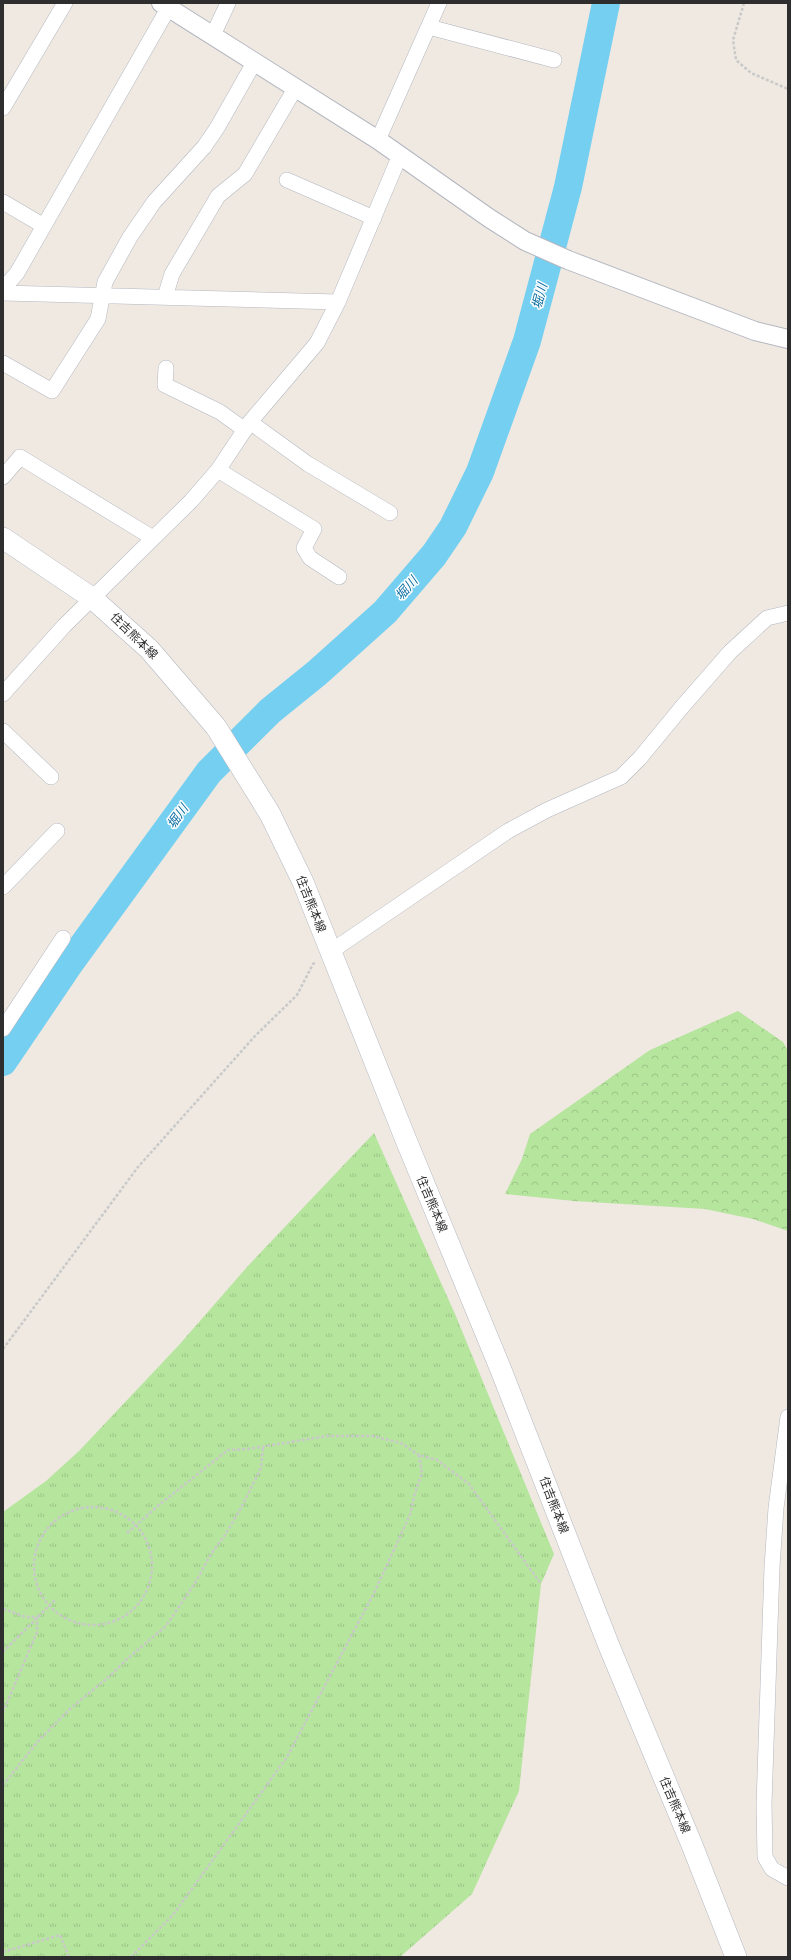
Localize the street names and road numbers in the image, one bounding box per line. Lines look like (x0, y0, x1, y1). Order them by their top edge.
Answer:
street label: 住吉熊本線 (108, 609, 161, 662)
street label: 住吉熊本線 (293, 873, 330, 934)
street label: 住吉熊本線 (414, 1173, 451, 1234)
street label: 住吉熊本線 (537, 1474, 572, 1536)
street label: 住吉熊本線 (657, 1774, 694, 1835)

